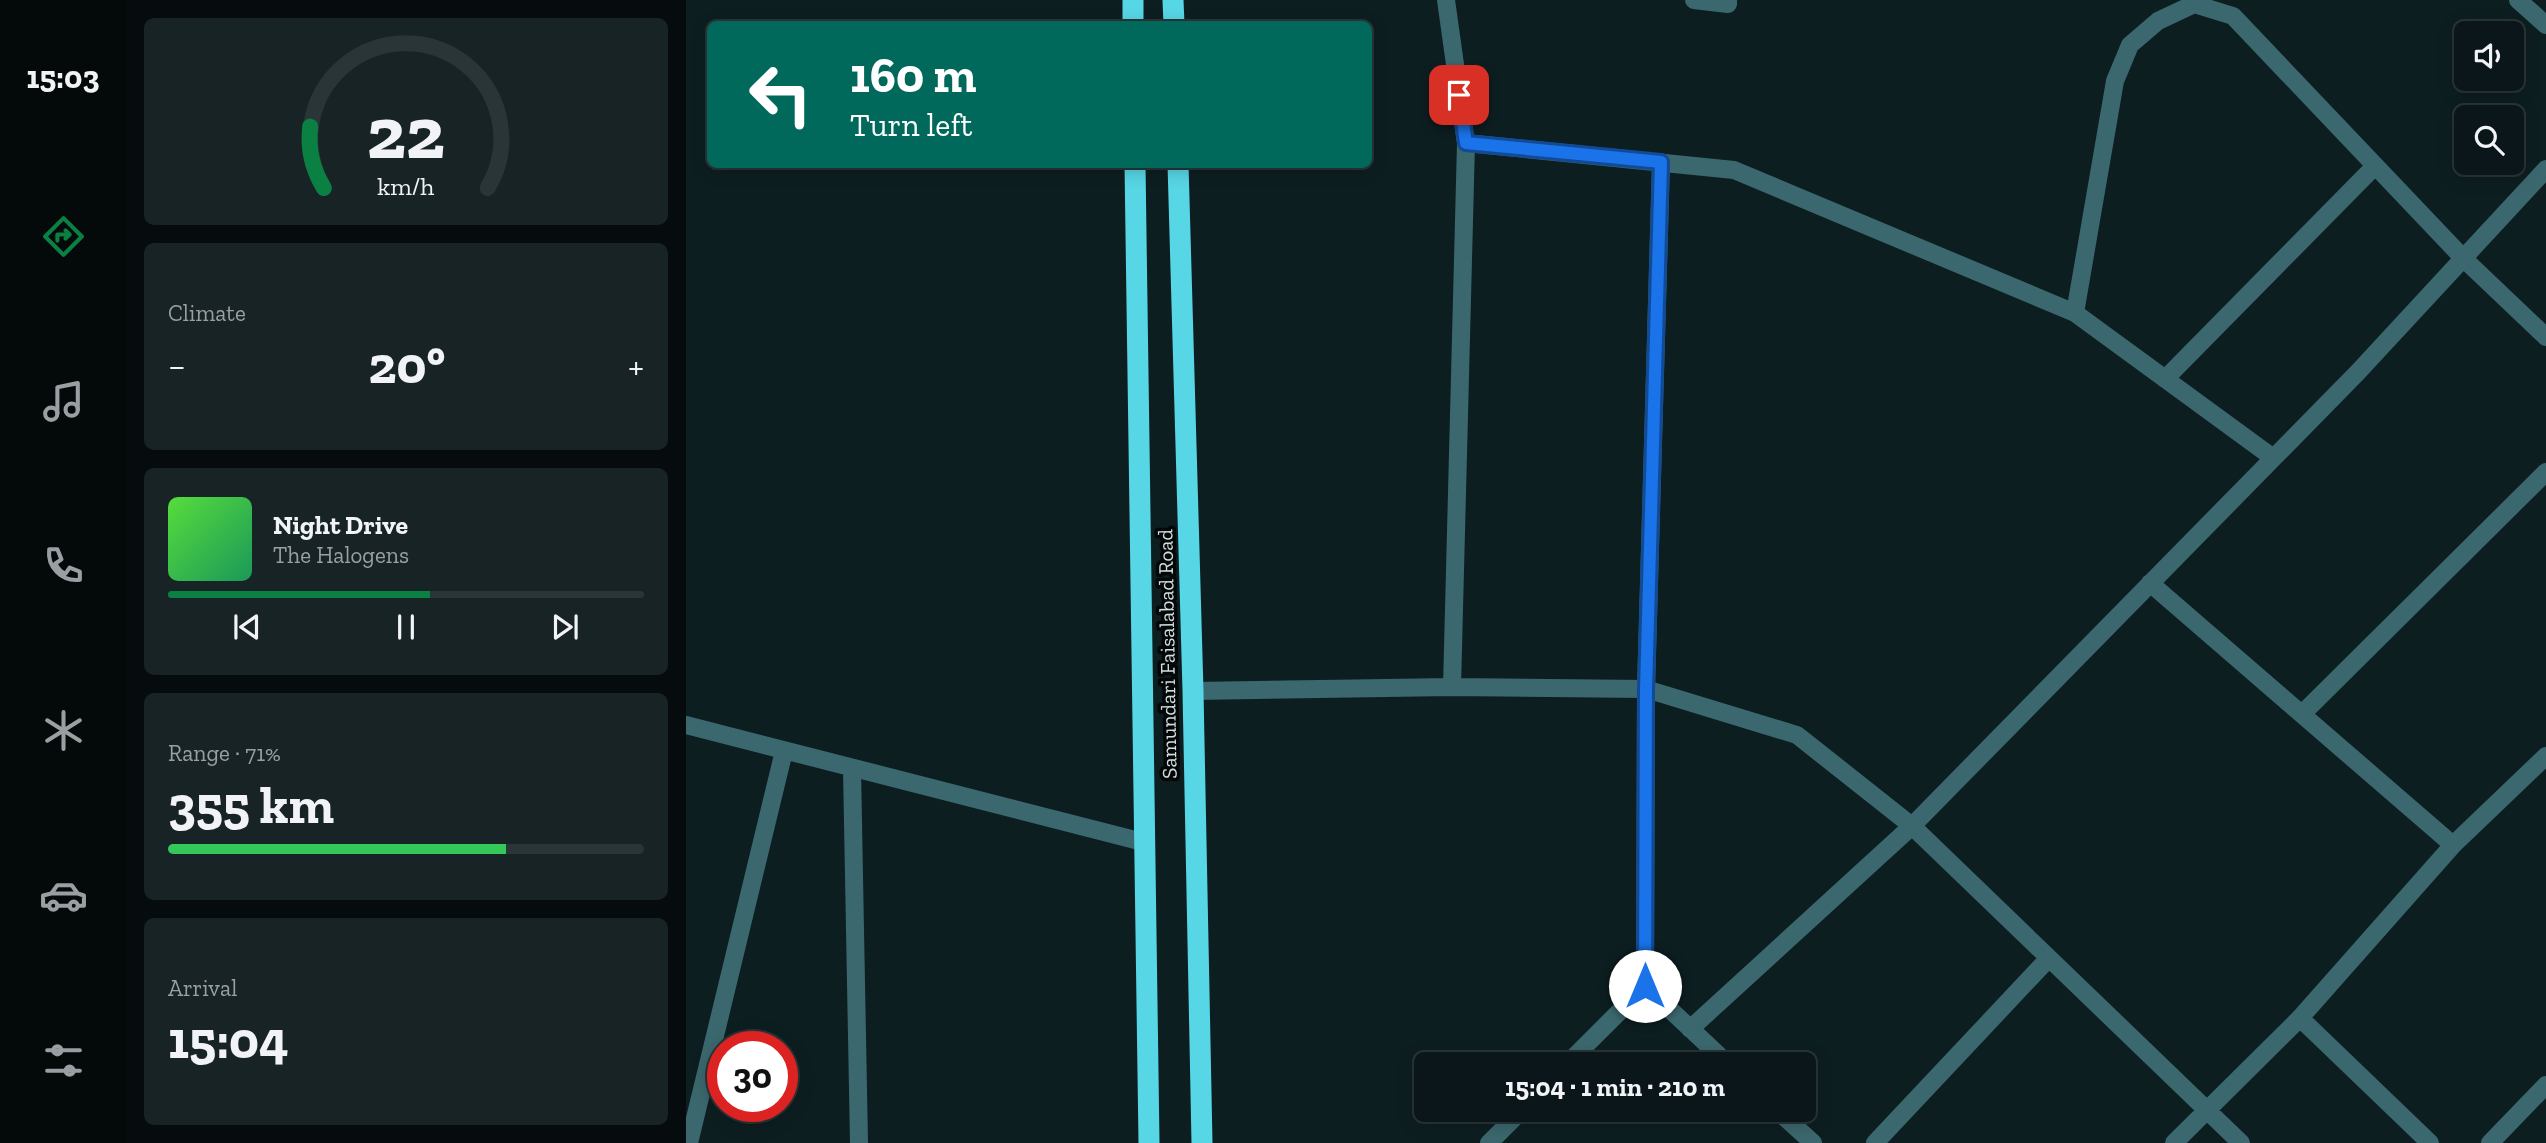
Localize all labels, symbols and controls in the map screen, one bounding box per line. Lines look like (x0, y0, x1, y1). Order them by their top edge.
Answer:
map controls (2454, 21, 2524, 175)
button: sound (2454, 21, 2524, 91)
text: 160 m (850, 46, 976, 105)
icon: left (735, 49, 826, 140)
text: 15:03 (26, 58, 100, 96)
pin (1429, 65, 1489, 125)
icon: arrive (1440, 76, 1478, 114)
text: 22 (367, 89, 445, 177)
button: search (2454, 105, 2524, 175)
text: Turn left (850, 106, 972, 144)
text: km/h (377, 170, 435, 200)
icon: directions (39, 212, 88, 261)
text: Climate (168, 299, 246, 327)
text: 20° (369, 334, 445, 396)
text: − (168, 343, 186, 389)
text: + (628, 343, 644, 389)
icon: music (39, 377, 88, 426)
text: Night Drive (273, 509, 408, 541)
street label: Samundari Faisalabad Road (1152, 528, 1182, 779)
icon: phone (39, 541, 88, 590)
text: The Halogens (273, 541, 409, 569)
icon: previous (228, 608, 266, 646)
icon: pause (387, 608, 425, 646)
icon: next (546, 608, 584, 646)
icon: climate (39, 706, 88, 755)
text: Range · 71% (168, 739, 281, 767)
text: 355 km (168, 774, 334, 836)
icon: car (39, 871, 88, 920)
position arrow (1608, 949, 1682, 1023)
text: Arrival (168, 974, 237, 1002)
text: 15:04 (168, 1009, 289, 1071)
speed limit sign: 30 (707, 1031, 798, 1122)
icon: filters (39, 1036, 88, 1085)
text: 15:04 · 1 min · 210 m (1505, 1071, 1725, 1103)

